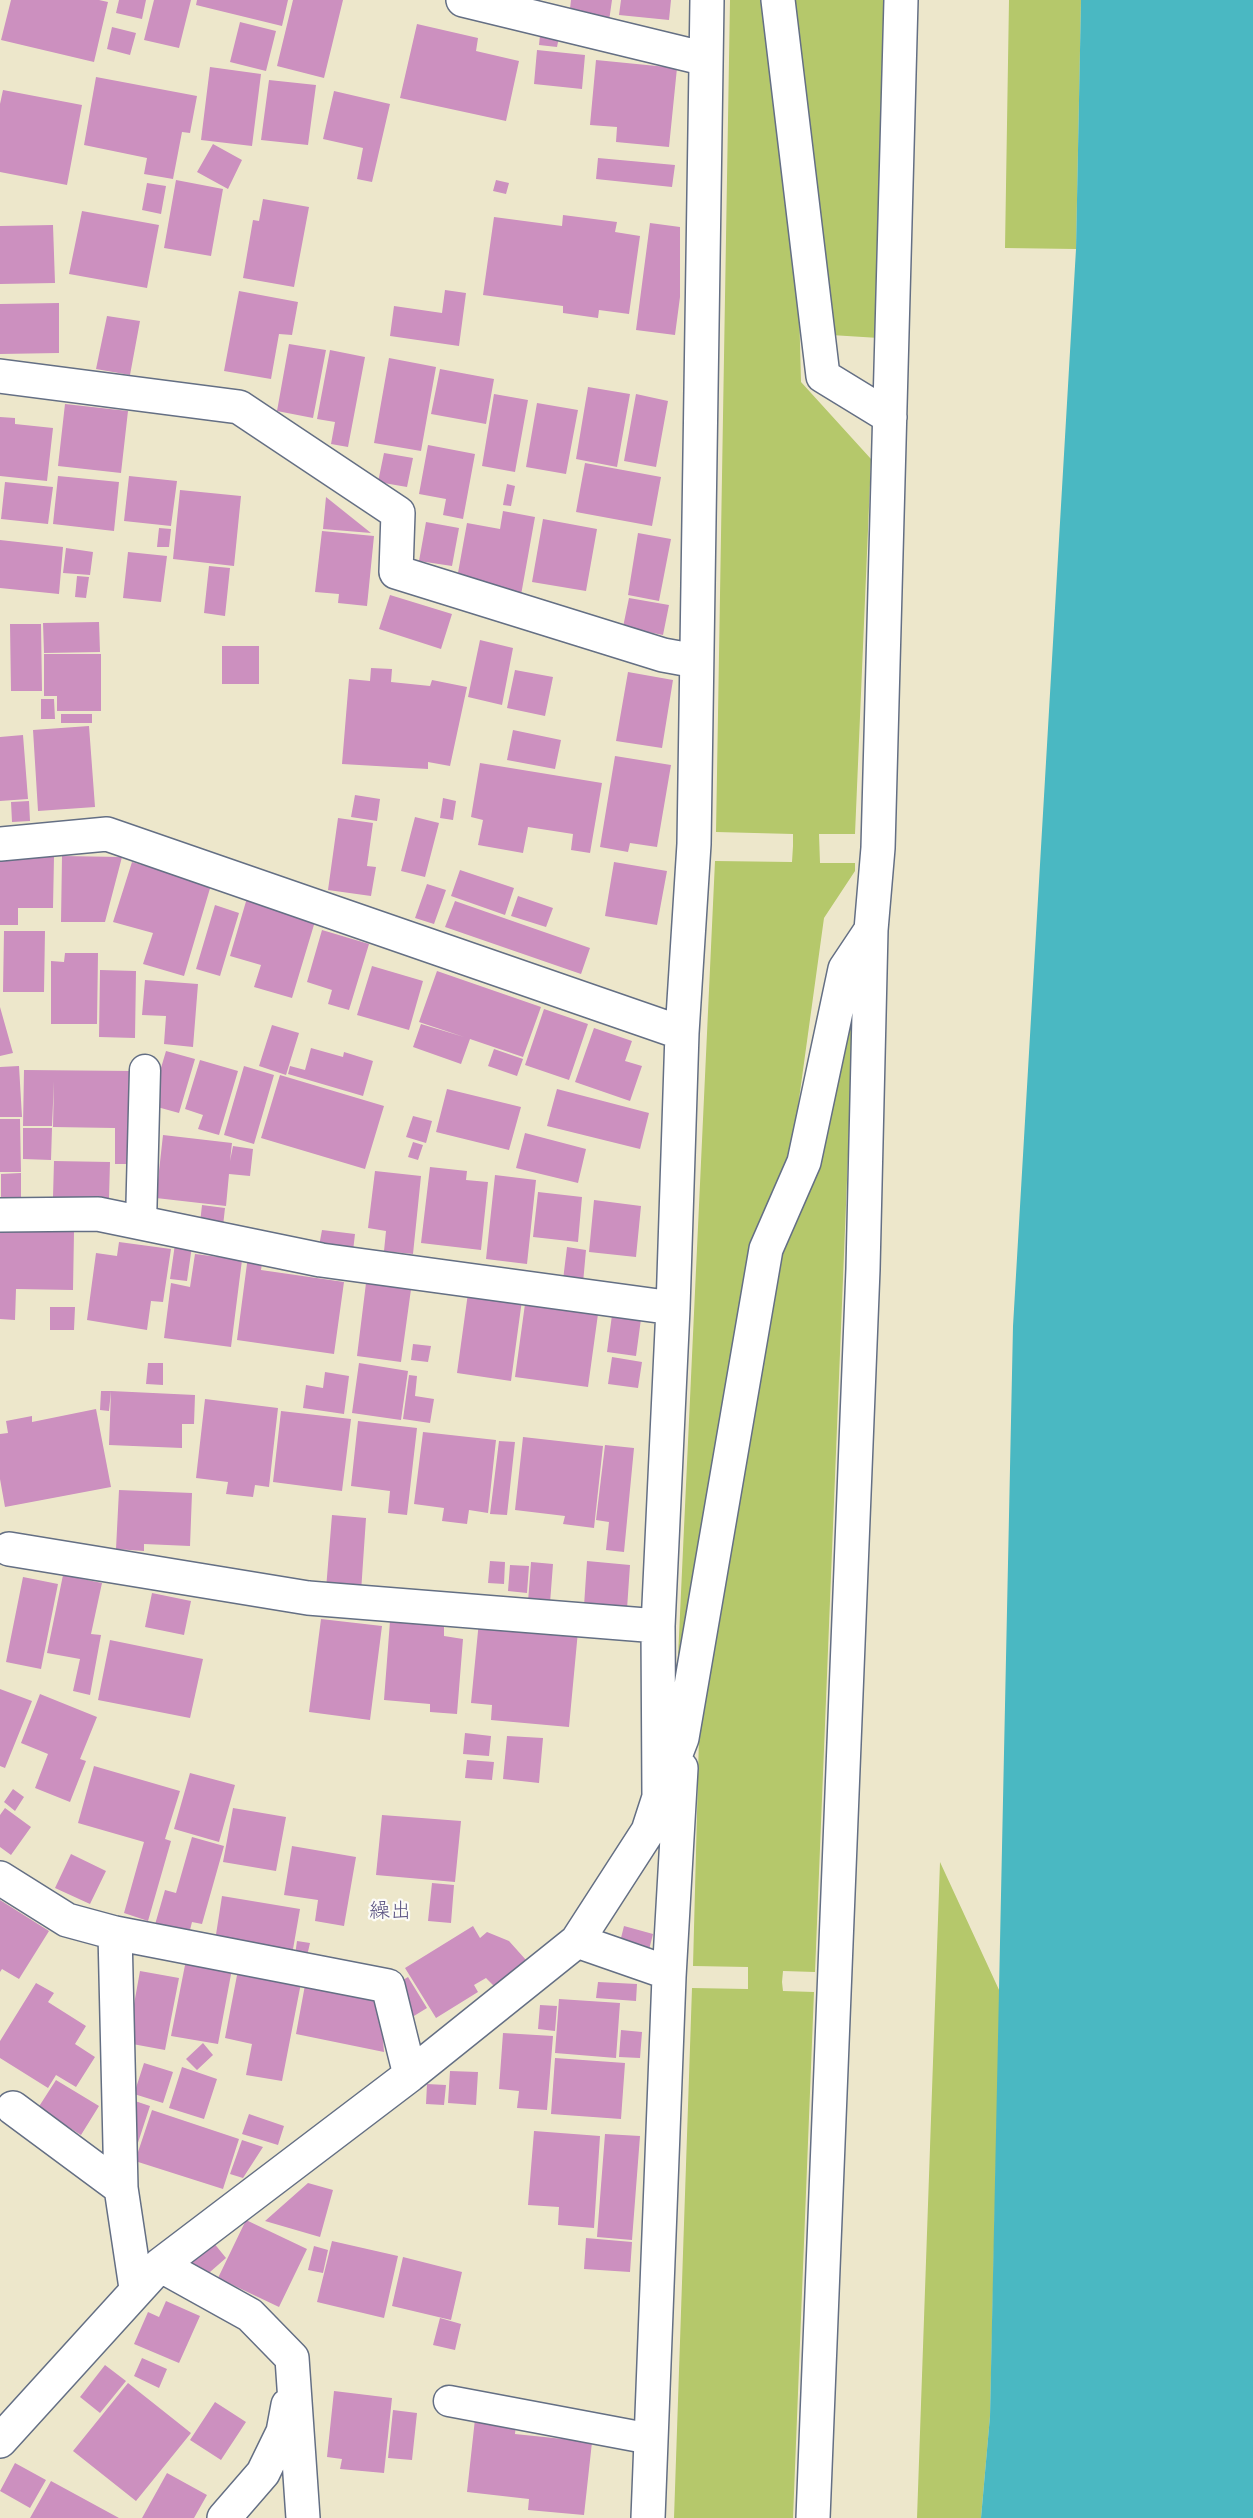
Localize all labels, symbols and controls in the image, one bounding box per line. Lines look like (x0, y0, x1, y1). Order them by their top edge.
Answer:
district label: 繰出 (369, 1898, 411, 1924)

